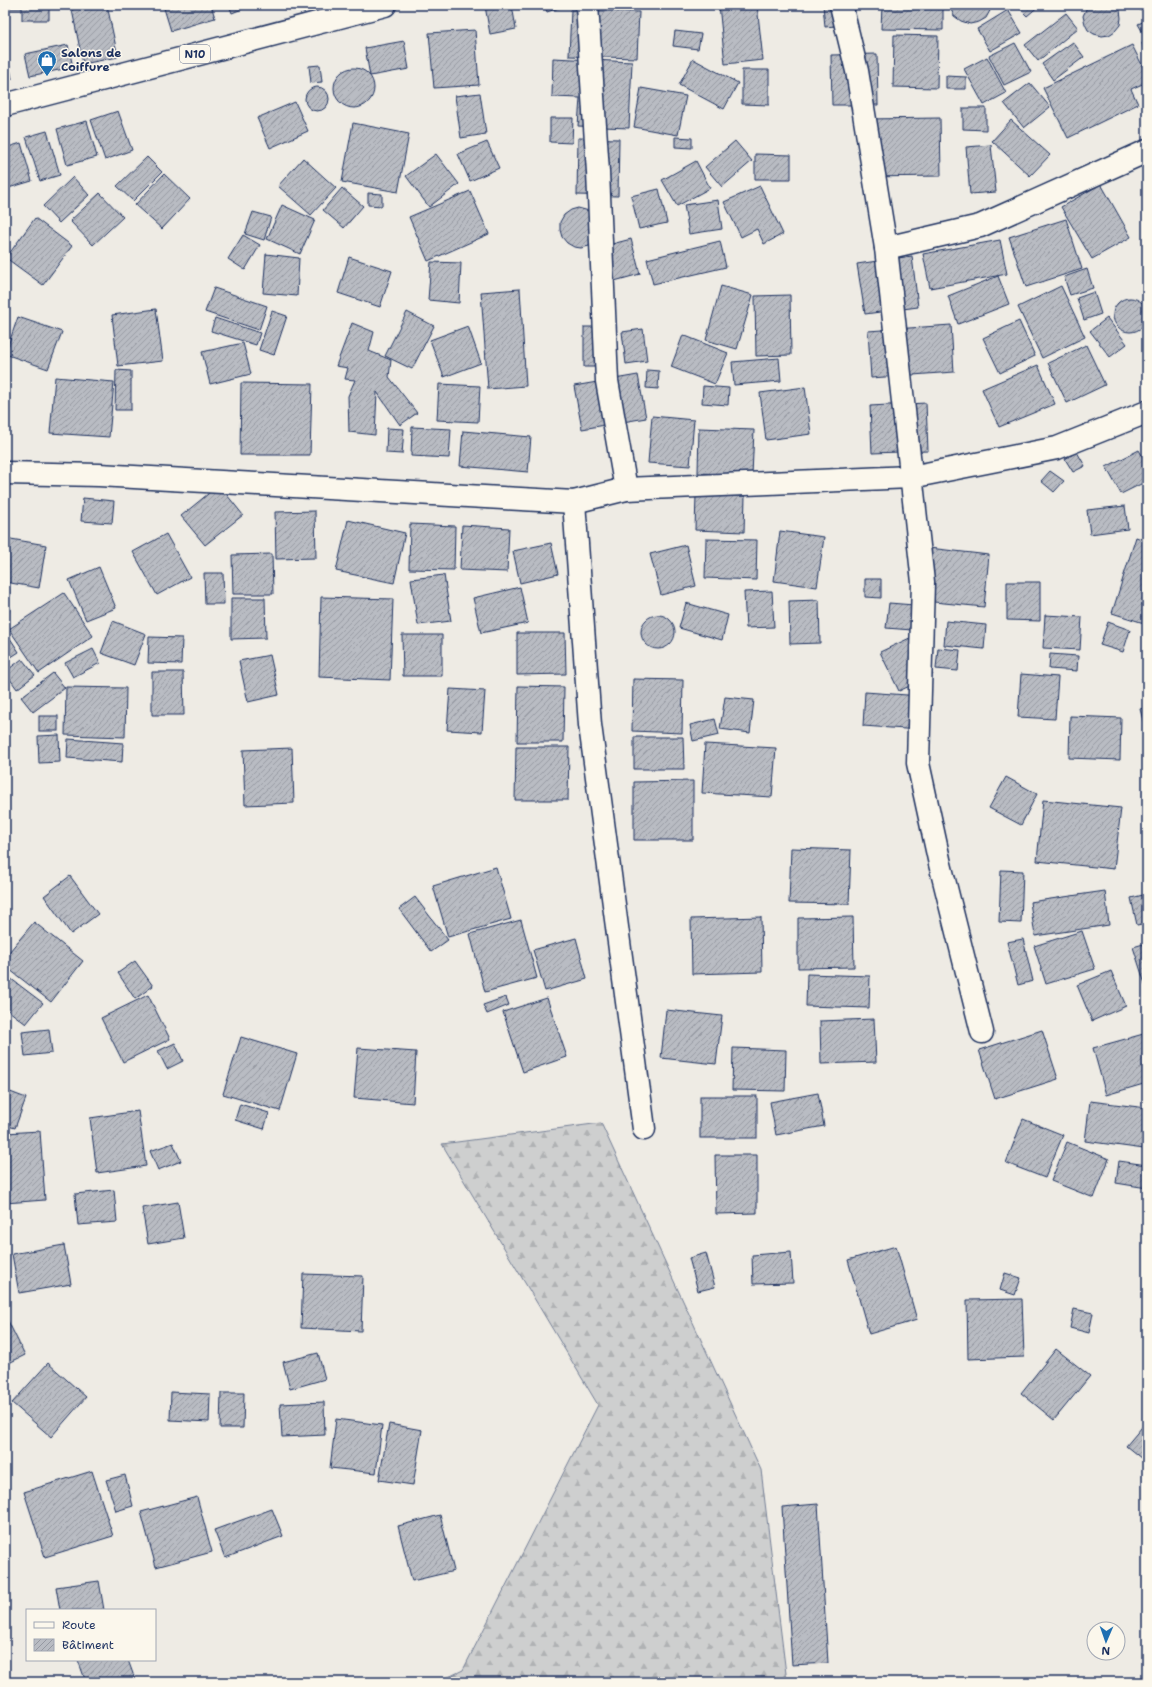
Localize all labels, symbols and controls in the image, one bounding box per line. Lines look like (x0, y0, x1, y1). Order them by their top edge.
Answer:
place label: Salons de Coiffure (61, 45, 121, 75)
road number: N10 (180, 45, 210, 63)
shop icon: Salons de Coiffure (36, 49, 58, 77)
legend (26, 1609, 156, 1661)
text: Route (62, 1617, 96, 1633)
north arrow (1086, 1621, 1126, 1661)
text: Bâtiment (62, 1637, 114, 1653)
text: N (1101, 1643, 1110, 1658)

